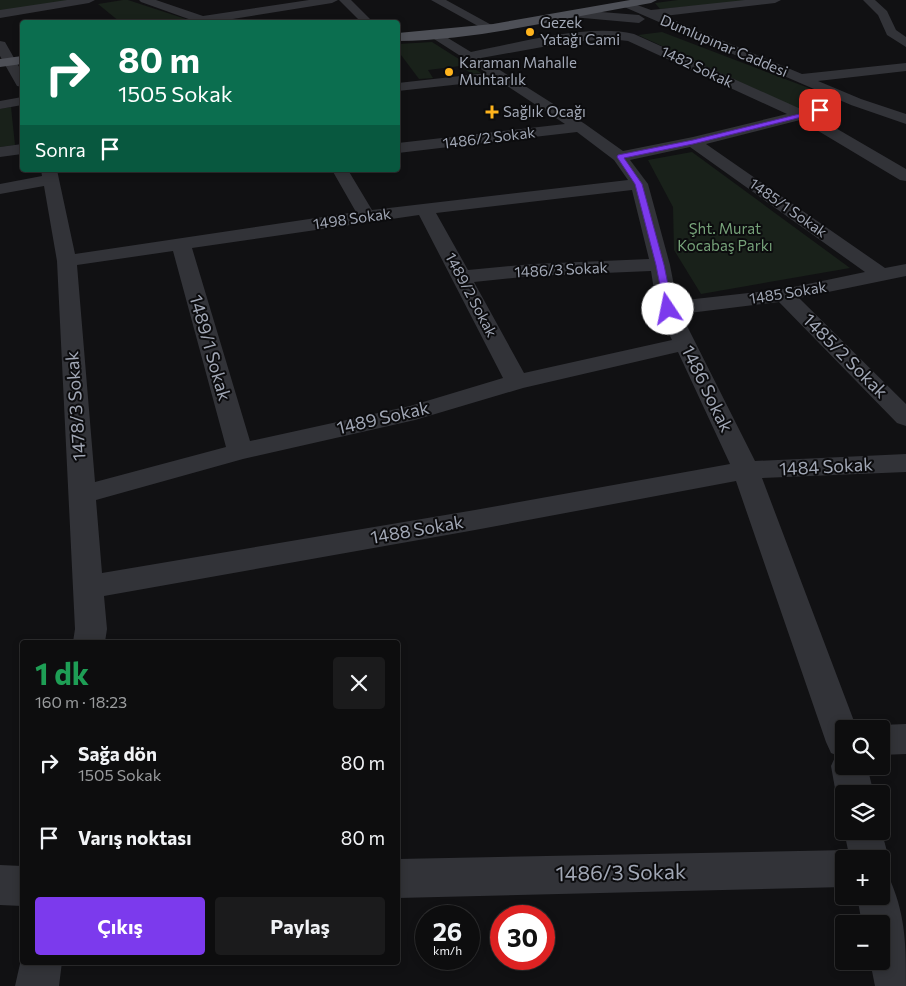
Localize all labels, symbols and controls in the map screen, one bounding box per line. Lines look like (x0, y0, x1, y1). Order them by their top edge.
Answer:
street label: Dumlupınar Caddesi (658, 10, 791, 80)
place label: Gezek Yatağı Cami (540, 13, 620, 48)
marker: Gezek Yatağı Cami (524, 26, 536, 38)
text: 80 m (118, 37, 200, 80)
icon: right (35, 40, 100, 105)
street label: 1482 Sokak (658, 42, 736, 91)
place label: Karaman Mahalle Muhtarlık (459, 53, 577, 88)
marker: Karaman Mahalle Muhtarlık (443, 66, 455, 78)
text: 1505 Sokak (118, 80, 233, 107)
pin (799, 89, 841, 131)
icon: arrive (806, 96, 834, 124)
place label: Sağlık Ocağı (503, 102, 586, 120)
marker: Sağlık Ocağı (485, 105, 499, 119)
street label: 1486/2 Sokak (442, 122, 536, 152)
icon: arrive (96, 135, 124, 163)
text: Sonra (35, 138, 86, 161)
street label: 1485/1 Sokak (746, 174, 831, 241)
street label: 1498 Sokak (312, 204, 392, 232)
park label: Şht. Murat Kocabaş Parkı (677, 219, 773, 254)
street label: 1489/2 Sokak (442, 249, 502, 340)
street label: 1486/3 Sokak (514, 258, 608, 280)
street label: 1485 Sokak (748, 277, 828, 307)
position arrow (641, 282, 693, 334)
street label: 1489/1 Sokak (185, 292, 237, 404)
street label: 1485/2 Sokak (799, 308, 893, 403)
street label: 1486 Sokak (677, 341, 738, 436)
street label: 1478/3 Sokak (60, 350, 90, 462)
street label: 1489 Sokak (334, 396, 431, 438)
street label: 1484 Sokak (778, 453, 874, 479)
street label: 1488 Sokak (369, 510, 465, 548)
text: 1 dk (35, 654, 89, 691)
button: close (333, 657, 385, 709)
text: 160 m · 18:23 (35, 692, 127, 711)
map controls (835, 720, 890, 970)
button: search (835, 720, 890, 775)
text: Sağa dön (78, 742, 157, 765)
icon: right (35, 749, 63, 777)
text: 80 m (341, 751, 385, 774)
text: 1505 Sokak (78, 765, 161, 784)
button: layers (835, 785, 890, 840)
icon: arrive (35, 824, 63, 852)
text: Varış noktası (78, 826, 191, 849)
text: 80 m (341, 826, 385, 849)
button: + (835, 850, 890, 905)
street label: 1486/3 Sokak (555, 858, 686, 885)
button: Çıkış (35, 897, 205, 955)
button: Paylaş (215, 897, 385, 955)
speed limit sign: 30 (490, 905, 555, 970)
button: − (835, 915, 890, 970)
text: 26 (433, 916, 462, 946)
text: km/h (433, 943, 462, 957)

